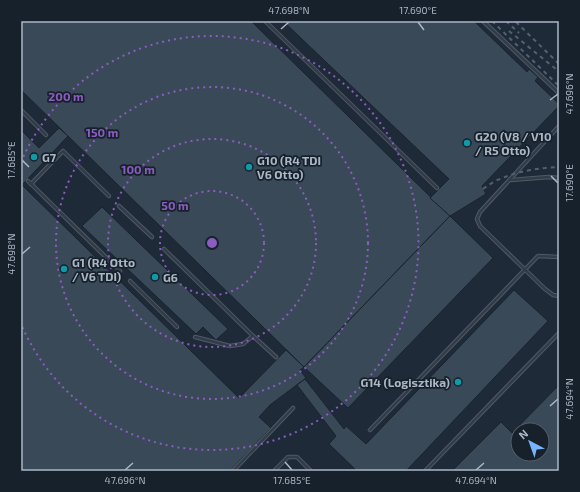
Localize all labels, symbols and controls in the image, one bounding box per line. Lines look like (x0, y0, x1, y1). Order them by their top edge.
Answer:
text: 47.698°N (268, 4, 310, 16)
text: 17.690°E (399, 4, 437, 16)
text: 47.696°N (563, 74, 575, 114)
text: 200 m (48, 89, 84, 103)
text: 150 m (86, 125, 118, 139)
place label: G20 (V8 / V10 / R5 Otto) (475, 129, 552, 157)
marker: G20 (V8 / V10 / R5 Otto) (462, 138, 472, 148)
text: 17.685°E (5, 141, 17, 179)
place label: G7 (42, 150, 57, 164)
marker: G7 (29, 152, 39, 162)
place label: G10 (R4 TDI V6 Otto) (257, 153, 321, 181)
text: 100 m (121, 162, 155, 176)
marker: G10 (R4 TDI V6 Otto) (244, 162, 254, 172)
text: 17.690°E (563, 164, 575, 202)
text: 50 m (161, 198, 189, 212)
text: 47.698°N (5, 233, 17, 275)
centre of rings (205, 236, 219, 250)
place label: G1 (R4 Otto / V6 TDI) (72, 255, 135, 283)
marker: G1 (R4 Otto / V6 TDI) (59, 264, 69, 274)
place label: G6 (163, 270, 178, 284)
marker: G6 (150, 272, 160, 282)
place label: G14 (Logisztika) (360, 375, 450, 389)
marker: G14 (Logisztika) (453, 377, 463, 387)
text: 47.694°N (563, 378, 575, 420)
north arrow (510, 422, 550, 462)
text: N (516, 427, 530, 442)
text: 47.696°N (105, 474, 145, 486)
text: 17.685°E (273, 474, 311, 486)
text: 47.694°N (455, 474, 497, 486)

